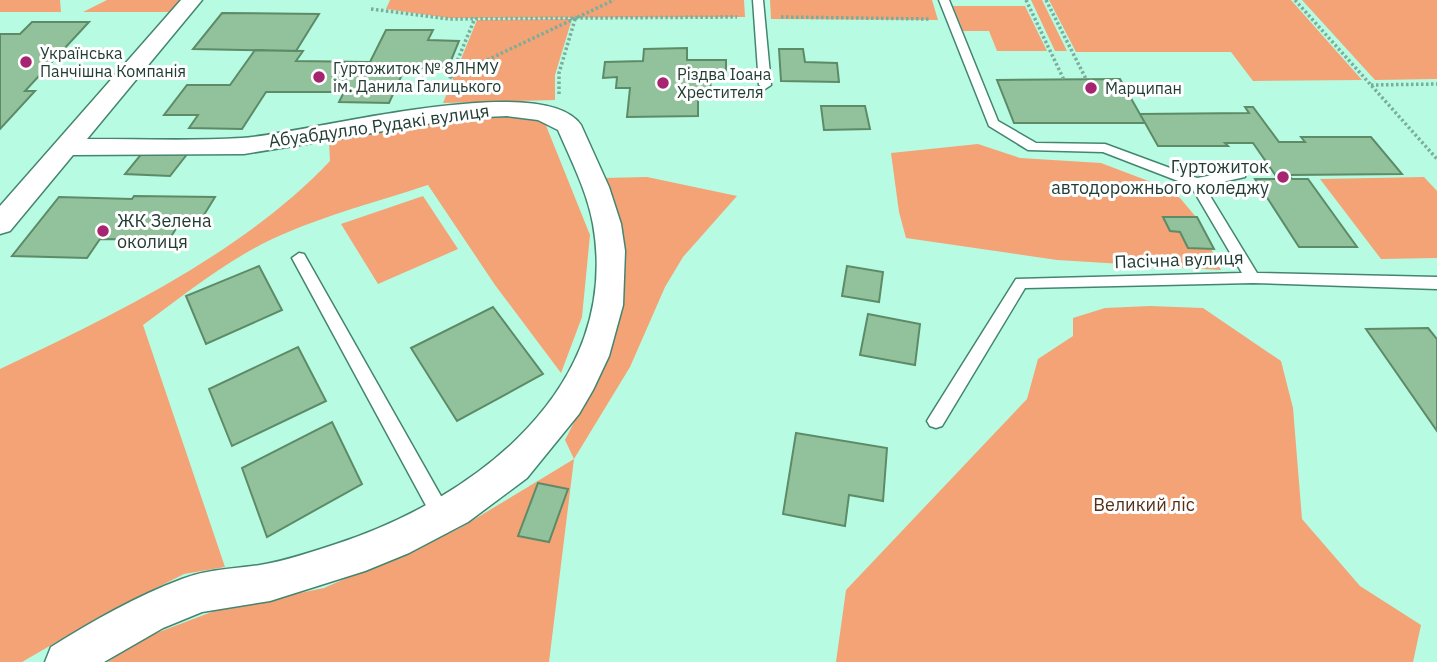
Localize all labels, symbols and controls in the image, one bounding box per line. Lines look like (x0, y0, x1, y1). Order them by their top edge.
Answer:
place label: Українська Панчішна Компанія (40, 43, 186, 81)
marker: Українська Панчішна Компанія (18, 54, 34, 70)
place label: Гуртожиток № 8ЛНМУ ім. Данила Галицького (333, 58, 501, 96)
place label: Різдва Іоана Хрестителя (677, 64, 772, 102)
marker: Гуртожиток № 8ЛНМУ ім. Данила Галицького (311, 69, 327, 85)
marker: Різдва Іоана Хрестителя (655, 75, 671, 91)
place label: Марципан (1105, 78, 1182, 98)
marker: Марципан (1083, 80, 1099, 96)
street label: Абуабдулло Рудакі вулиця (267, 99, 491, 152)
place label: Гуртожиток автодорожнього коледжу (1051, 155, 1269, 199)
marker: Гуртожиток автодорожнього коледжу (1275, 169, 1291, 185)
place label: ЖК Зелена околиця (117, 209, 212, 253)
marker: ЖК Зелена околиця (95, 223, 111, 239)
street label: Пасічна вулиця (1114, 246, 1244, 273)
park label: Великий ліс (1093, 493, 1195, 516)

